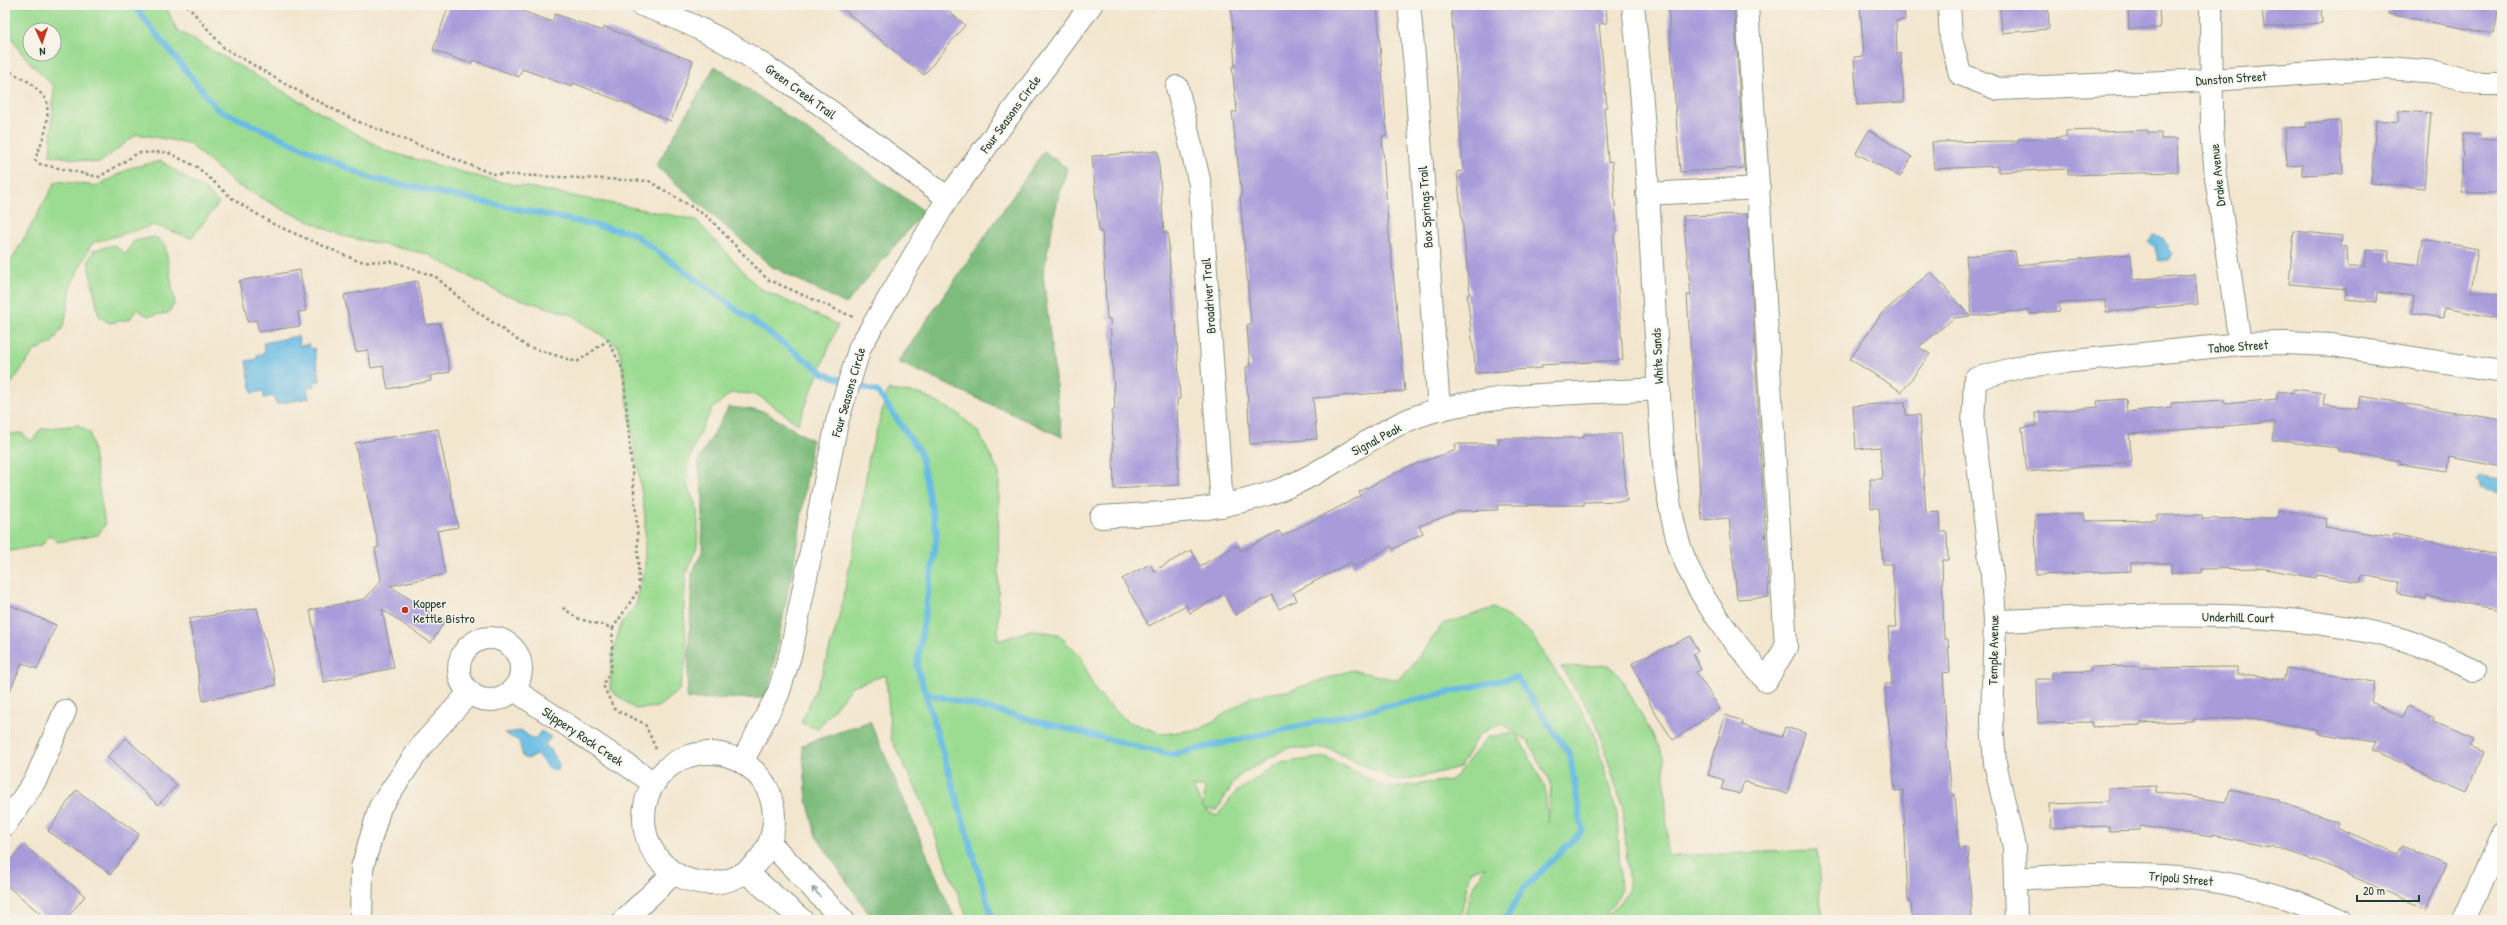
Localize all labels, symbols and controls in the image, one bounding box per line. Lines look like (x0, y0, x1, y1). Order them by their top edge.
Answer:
north arrow (22, 22, 62, 62)
text: N (39, 45, 46, 59)
street label: Green Creek Trail (762, 59, 841, 123)
street label: Dunston Street (2195, 67, 2268, 89)
street label: Four Seasons Circle (975, 71, 1044, 157)
street label: Drake Avenue (2205, 143, 2229, 207)
street label: Box Springs Trail (1413, 165, 1437, 249)
street label: Broadriver Trail (1196, 257, 1220, 334)
street label: White Sands (1647, 328, 1667, 384)
street label: Tahoe Street (2207, 335, 2269, 357)
street label: Four Seasons Circle (826, 345, 869, 440)
street label: Signal Peak (1348, 418, 1405, 460)
place label: Kopper Kettle Bistro (413, 594, 475, 627)
marker: Kopper Kettle Bistro (400, 605, 410, 615)
street label: Underhill Court (2202, 607, 2275, 627)
street label: Temple Avenue (1983, 615, 2003, 685)
street label: Slippery Rock Creek (539, 702, 628, 770)
street label: Tripoli Street (2148, 866, 2214, 890)
scale bar (2357, 877, 2419, 903)
text: 20 m (2363, 882, 2385, 899)
one-way arrow (812, 887, 821, 897)

